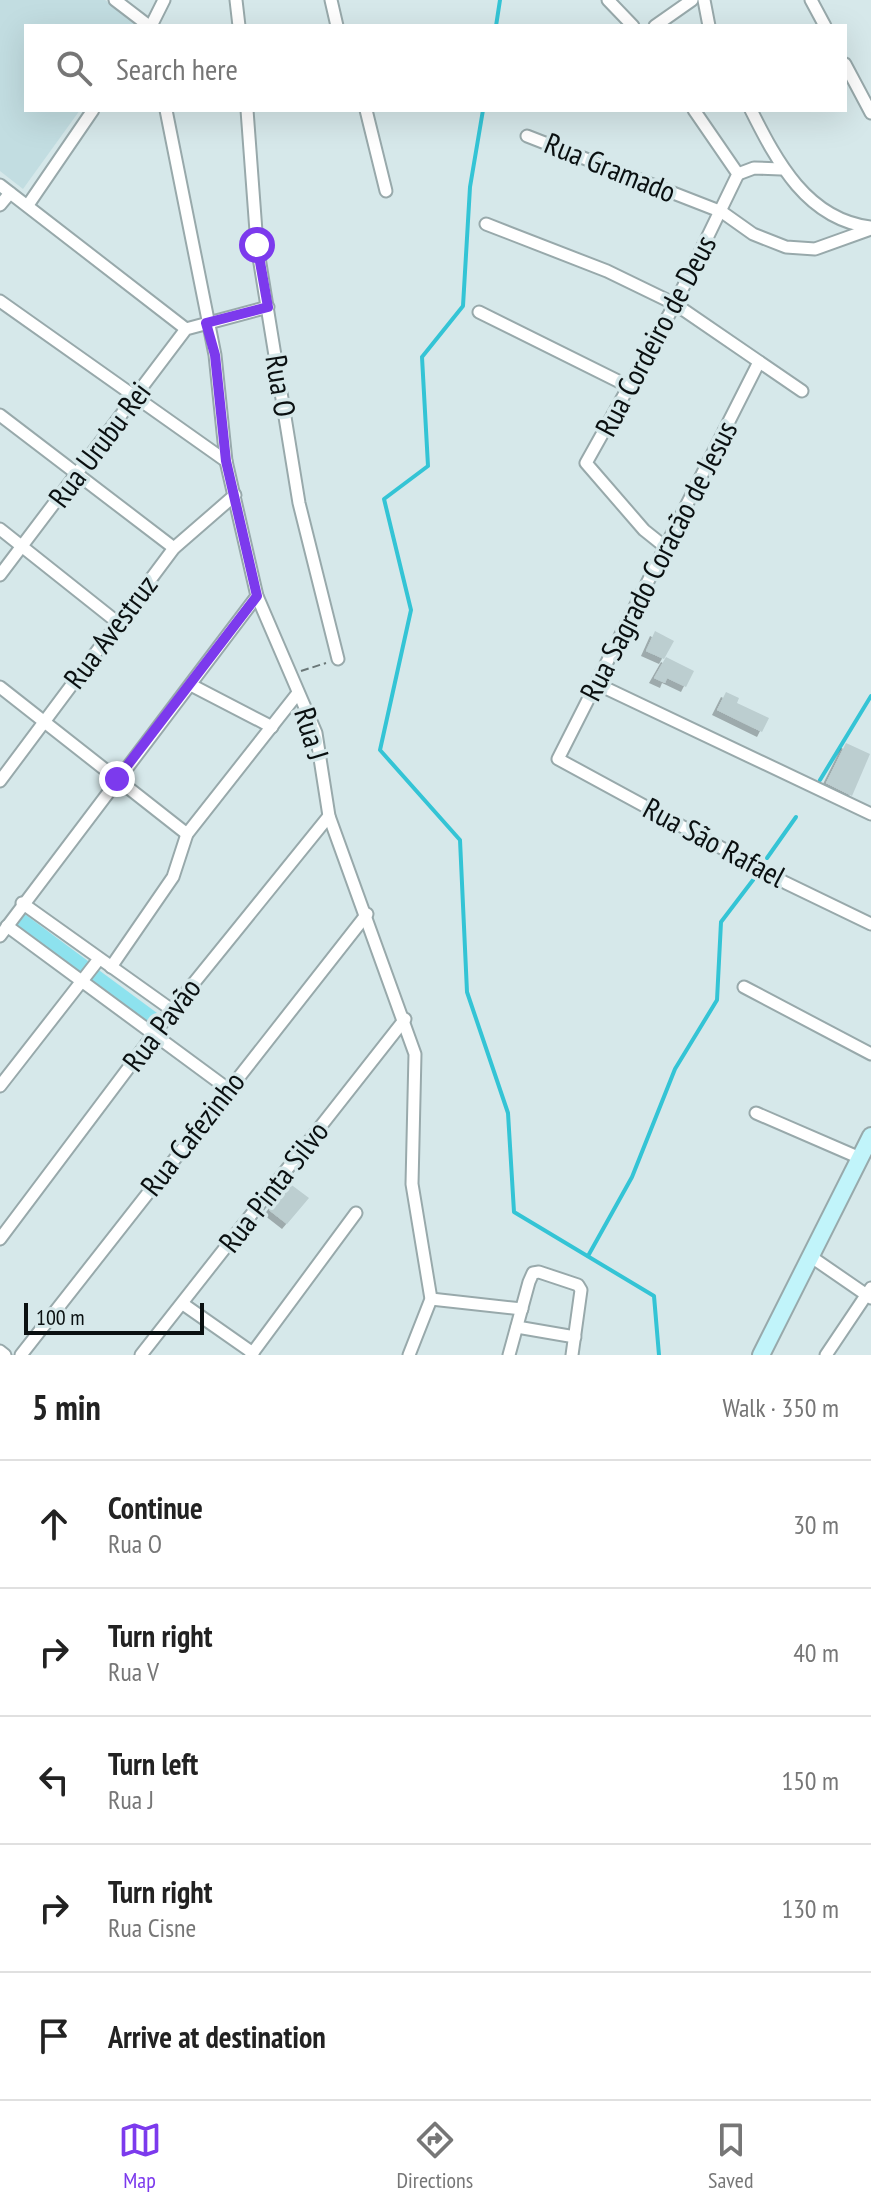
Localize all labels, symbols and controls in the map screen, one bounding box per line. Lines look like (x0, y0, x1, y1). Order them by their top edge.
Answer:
search box (24, 24, 847, 112)
icon: search (52, 46, 96, 90)
text: Search here (116, 49, 238, 88)
street label: Rua Gramado (539, 123, 682, 211)
route start (239, 227, 275, 263)
street label: Rua Cordeiro de Deus (585, 228, 724, 443)
street label: Rua O (257, 352, 306, 420)
street label: Rua Urubu Rei (39, 374, 159, 515)
street label: Rua Sagrado Coracão de Jesus (570, 414, 745, 707)
street label: Rua Avestruz (54, 566, 165, 696)
street label: Rua J (286, 703, 339, 765)
route end (99, 761, 135, 797)
street label: Rua São Rafael (637, 788, 792, 895)
street label: Rua Pavão (113, 970, 209, 1079)
street label: Rua Cafezinho (131, 1063, 253, 1203)
street label: Rua Pinta Silvo (209, 1112, 336, 1260)
scale bar (24, 1299, 204, 1335)
text: 100 m (36, 1303, 85, 1331)
text: 5 min (32, 1385, 101, 1429)
text: Walk · 350 m (722, 1391, 839, 1424)
text: Continue (108, 1488, 203, 1527)
icon: ahead (32, 1502, 76, 1546)
text: 30 m (793, 1508, 839, 1541)
text: Rua O (108, 1527, 162, 1560)
text: Turn right (108, 1616, 212, 1655)
icon: right (32, 1630, 76, 1674)
text: 40 m (793, 1636, 839, 1669)
text: Rua V (108, 1655, 159, 1688)
text: Turn left (108, 1744, 198, 1783)
icon: left (32, 1758, 76, 1802)
text: 150 m (781, 1764, 839, 1797)
text: Rua J (108, 1783, 154, 1816)
text: Turn right (108, 1872, 212, 1911)
icon: right (32, 1886, 76, 1930)
text: 130 m (781, 1892, 839, 1925)
text: Rua Cisne (108, 1911, 196, 1944)
icon: arrive (32, 2014, 76, 2058)
text: Arrive at destination (108, 2017, 326, 2056)
tab: Map (118, 2118, 162, 2194)
tab: Directions (397, 2118, 473, 2194)
tab: Saved (708, 2118, 753, 2194)

